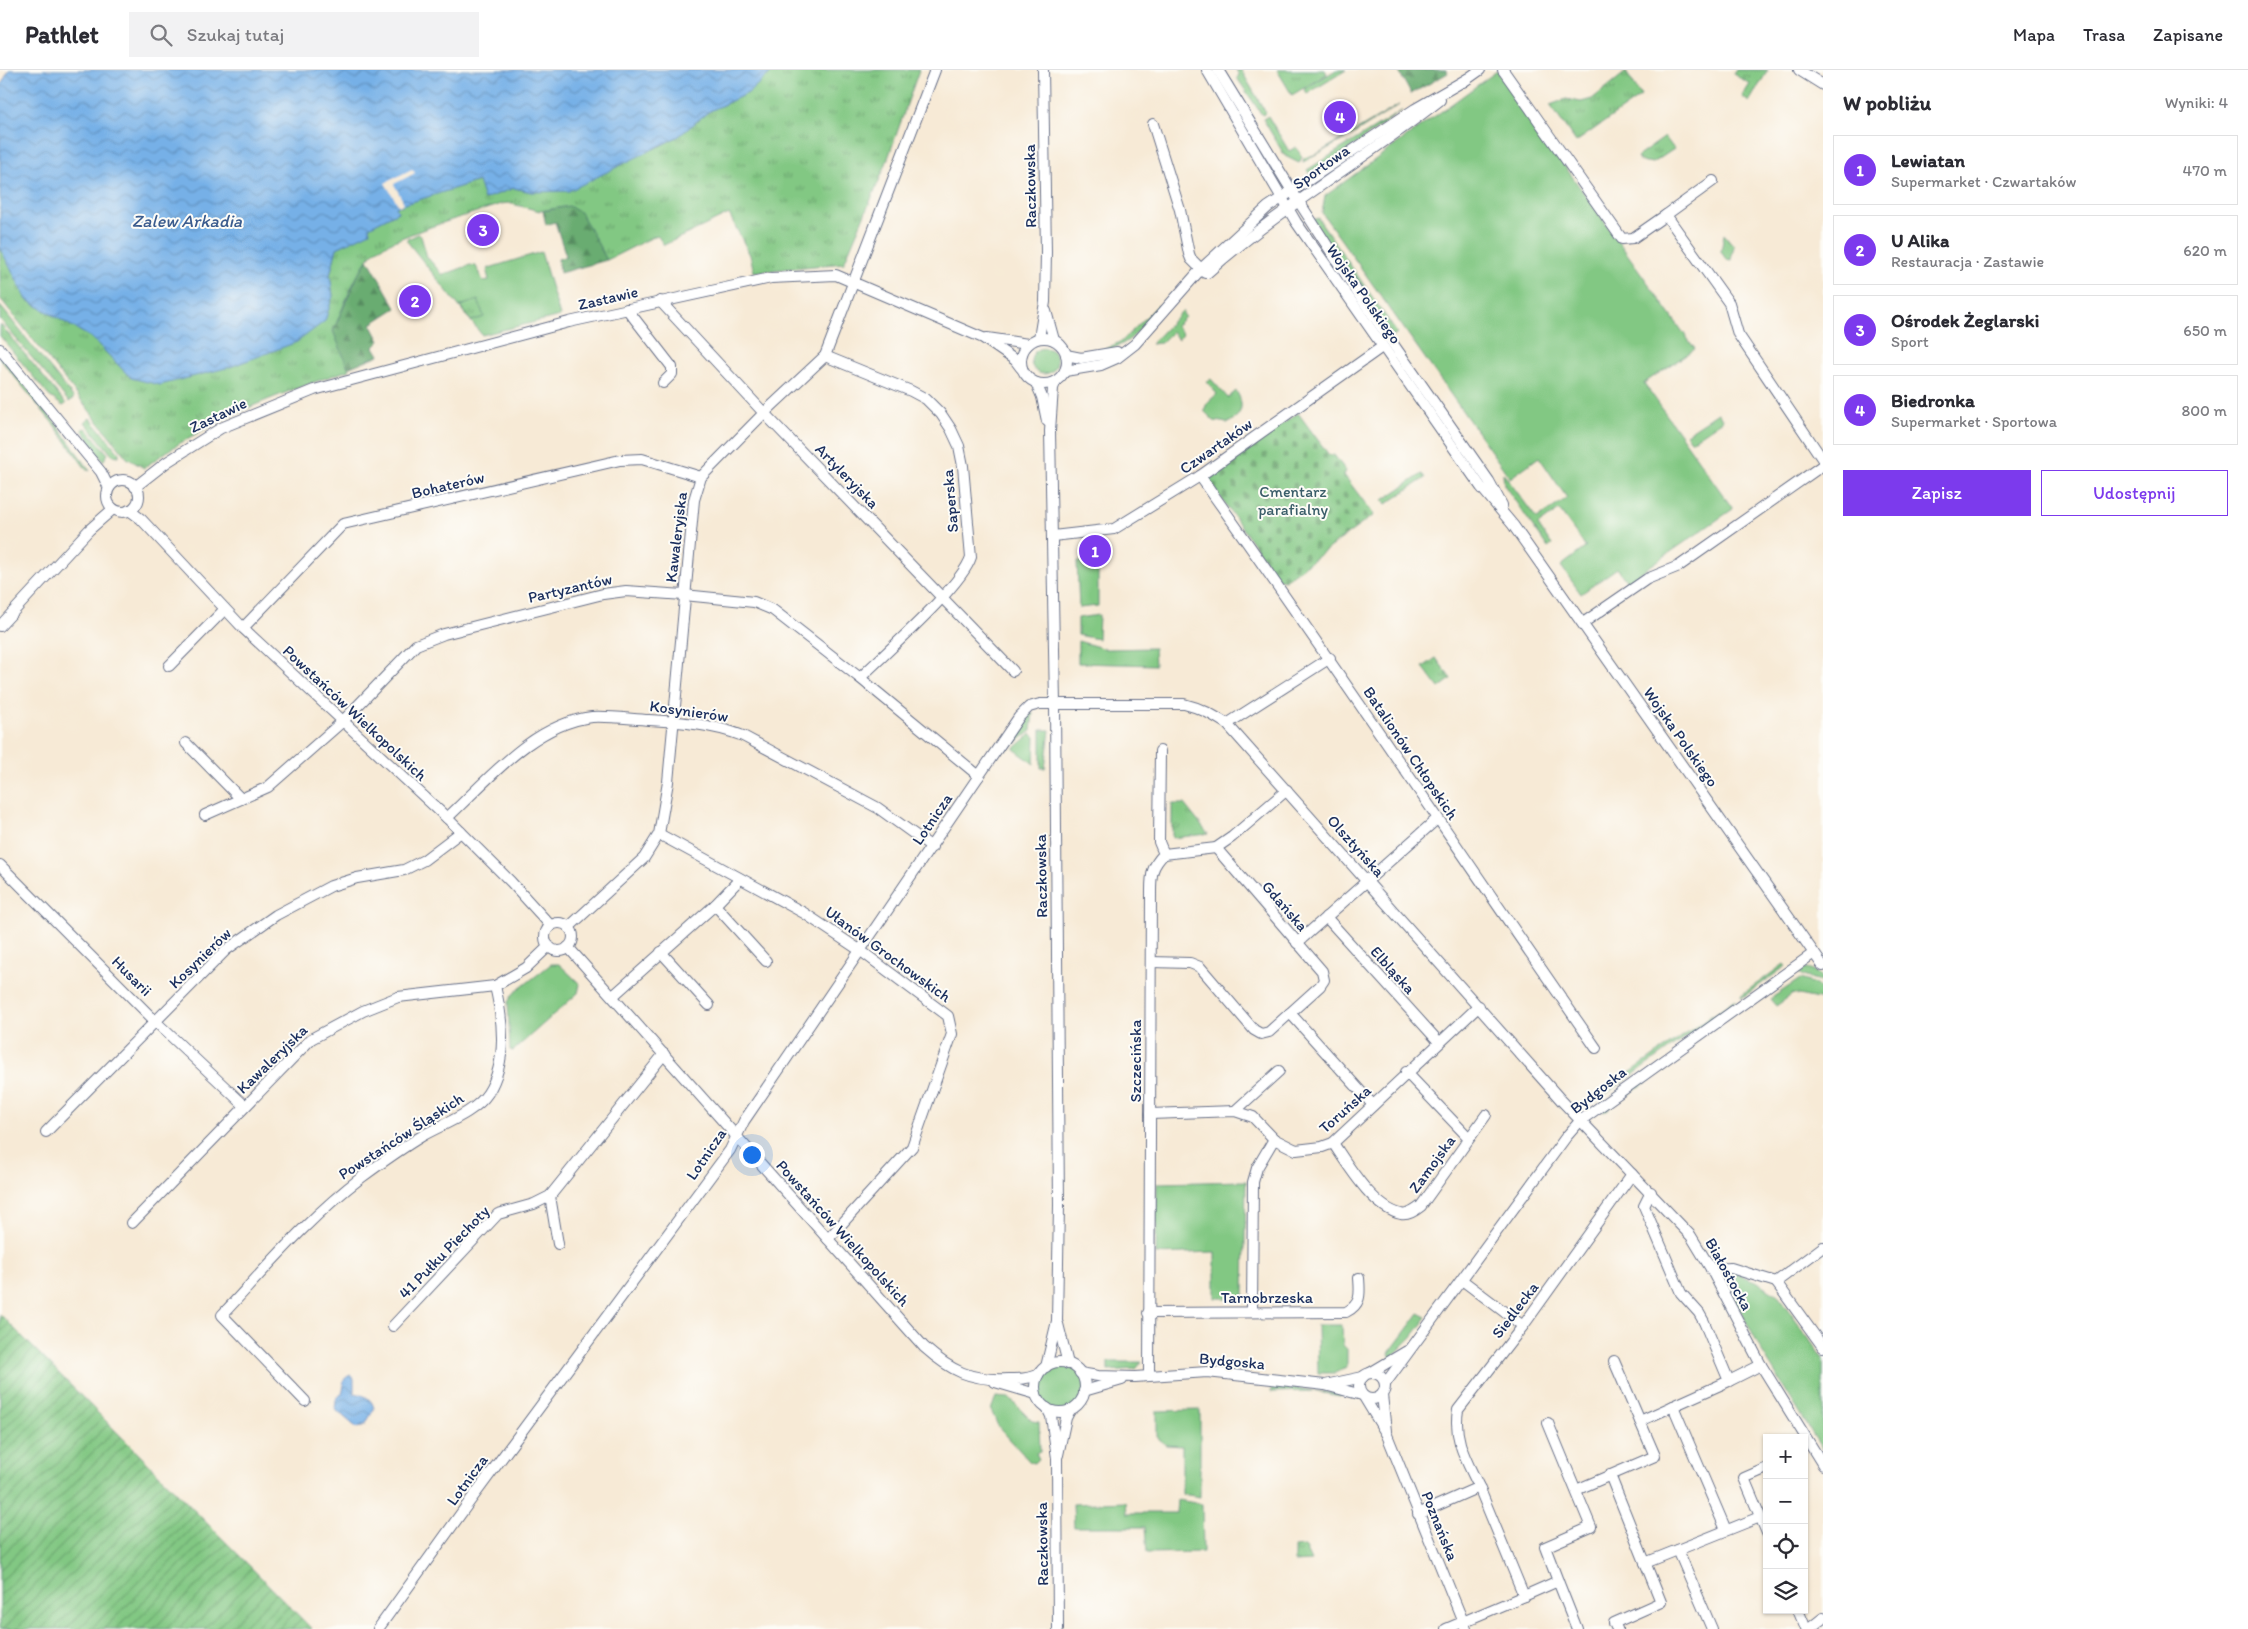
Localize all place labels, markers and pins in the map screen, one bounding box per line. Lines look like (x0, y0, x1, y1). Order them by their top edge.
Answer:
pin: 4 (1324, 98, 1356, 136)
pin: 3 (467, 211, 499, 249)
pin: 2 (399, 282, 431, 320)
pin: 1 (1079, 532, 1111, 570)

